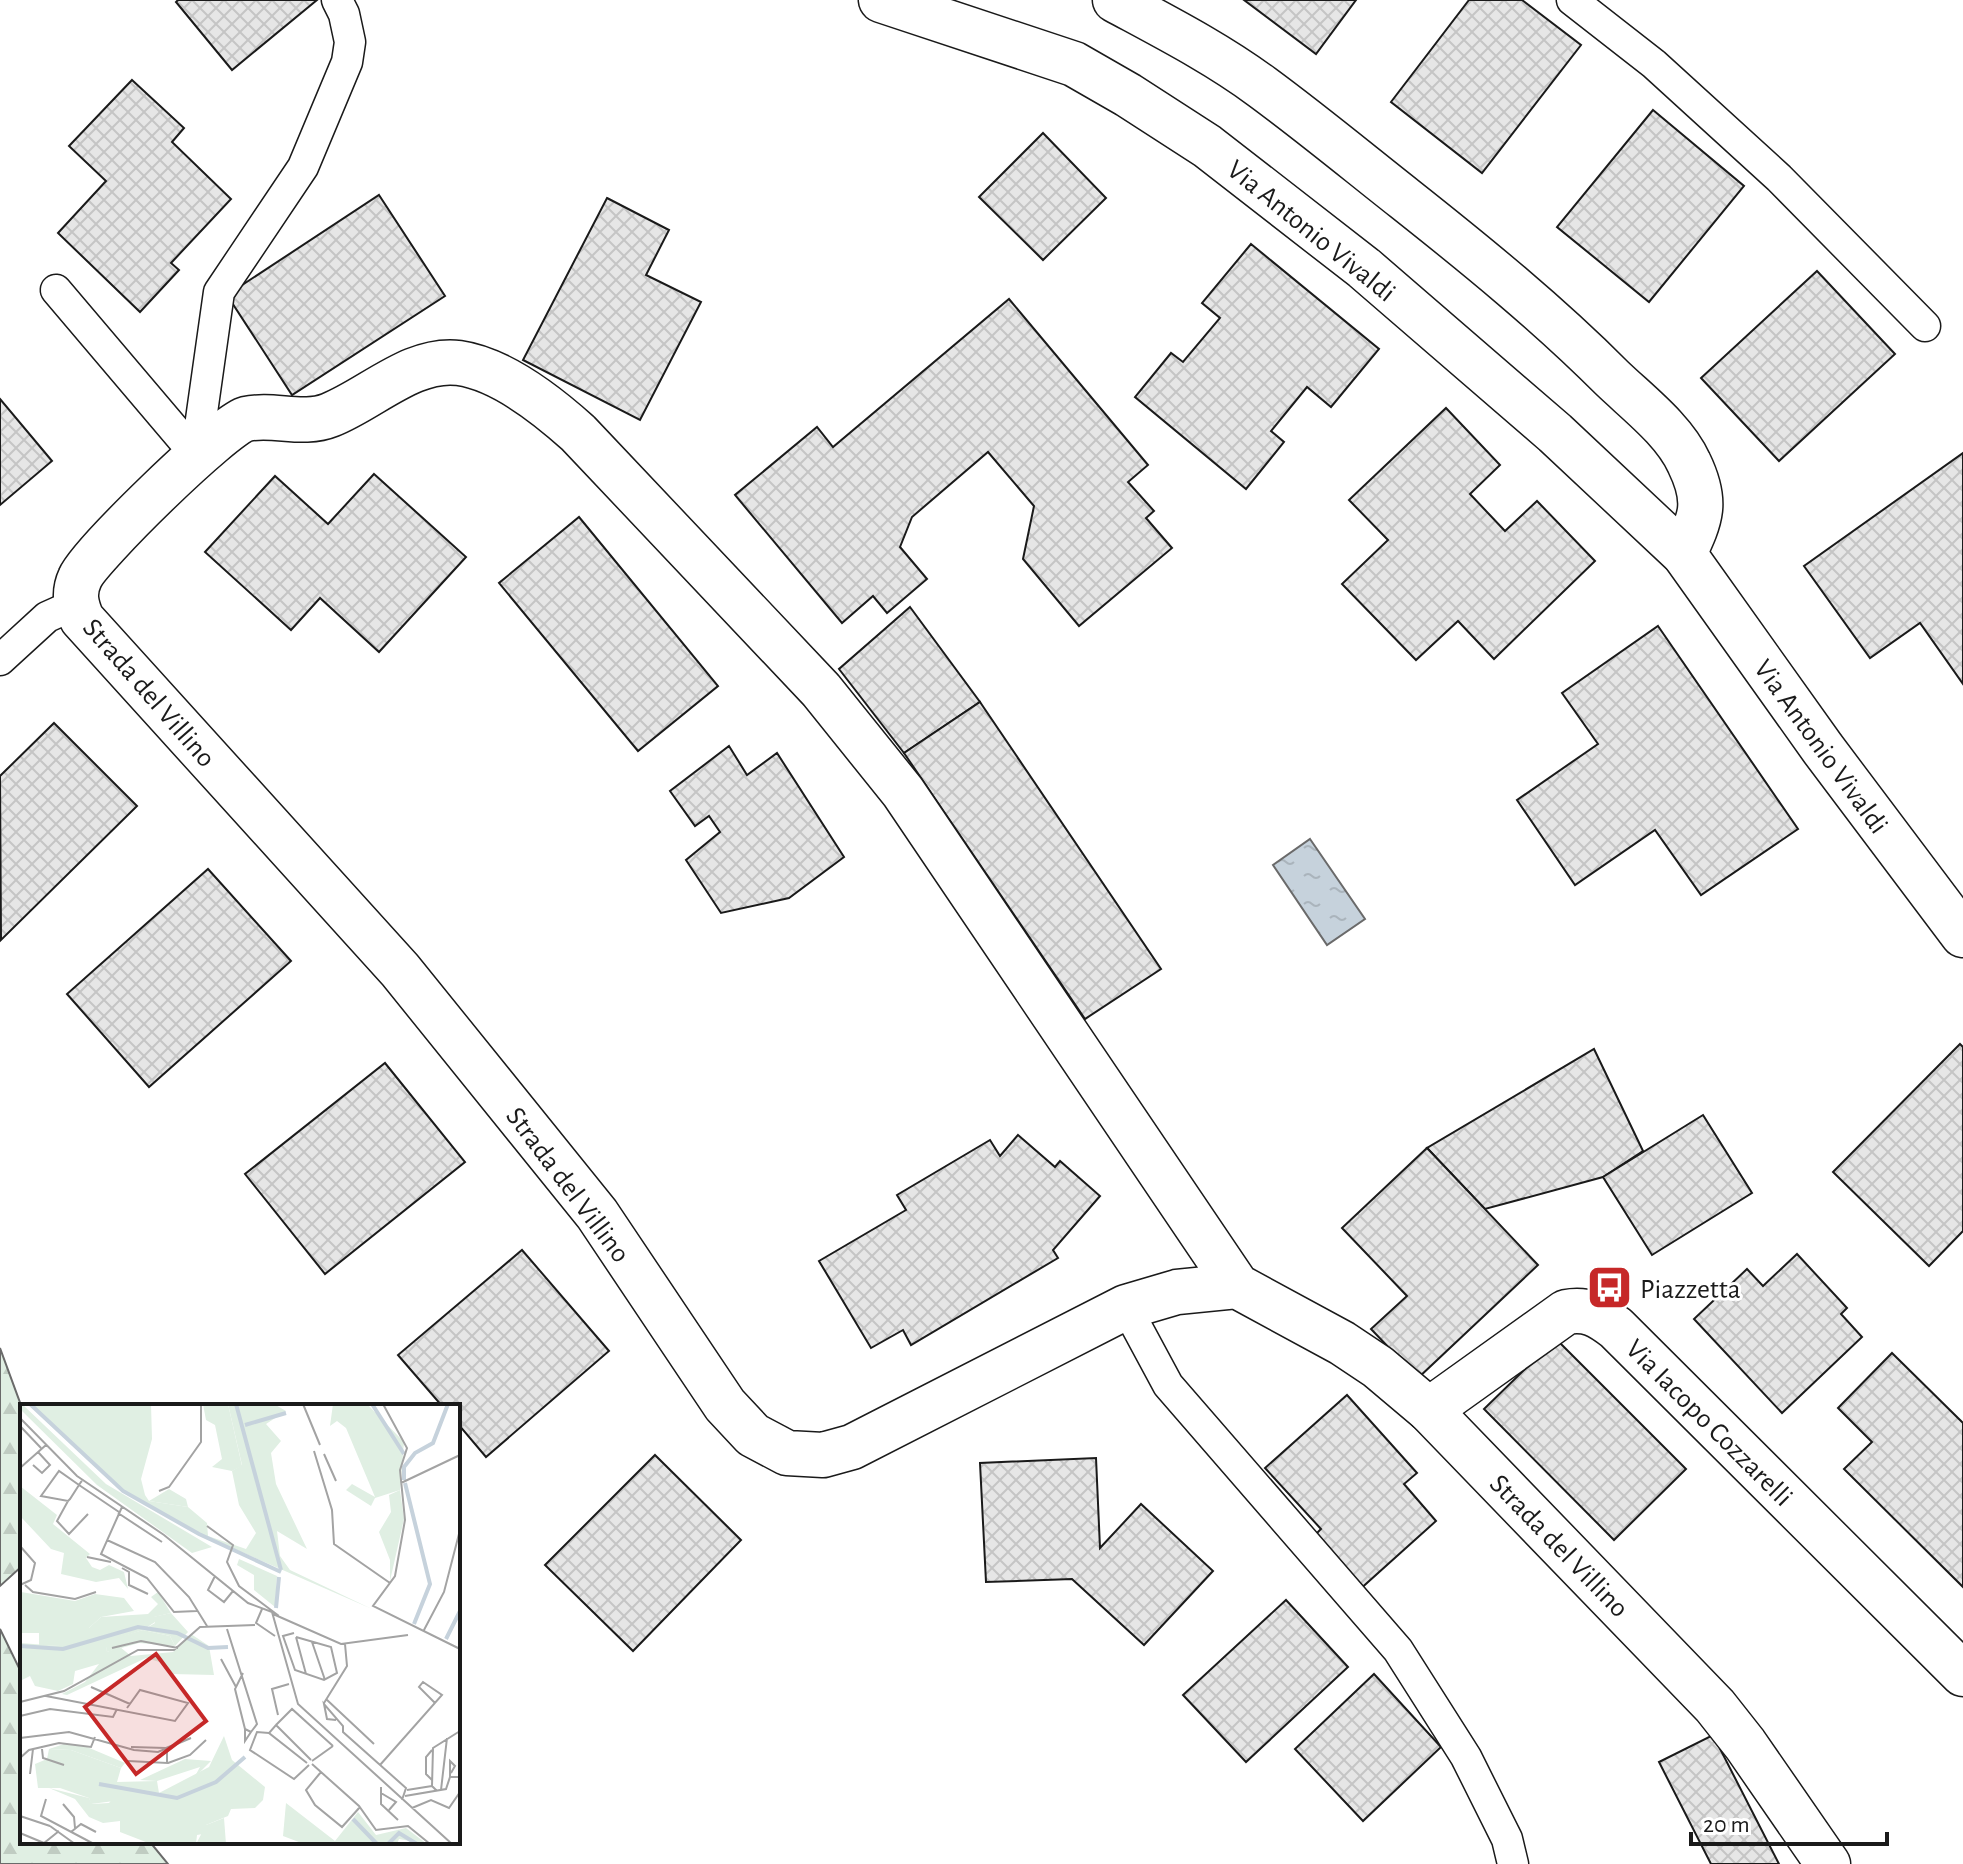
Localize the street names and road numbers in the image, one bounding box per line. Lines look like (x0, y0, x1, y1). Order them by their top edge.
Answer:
street label: Via Antonio Vivaldi (1221, 155, 1400, 308)
street label: Strada del Villino (77, 614, 220, 773)
street label: Via Antonio Vivaldi (1748, 655, 1893, 839)
street label: Strada del Villino (500, 1102, 635, 1268)
street label: Via Iacopo Cozzarelli (1620, 1335, 1797, 1512)
street label: Strada del Villino (1484, 1470, 1633, 1623)

